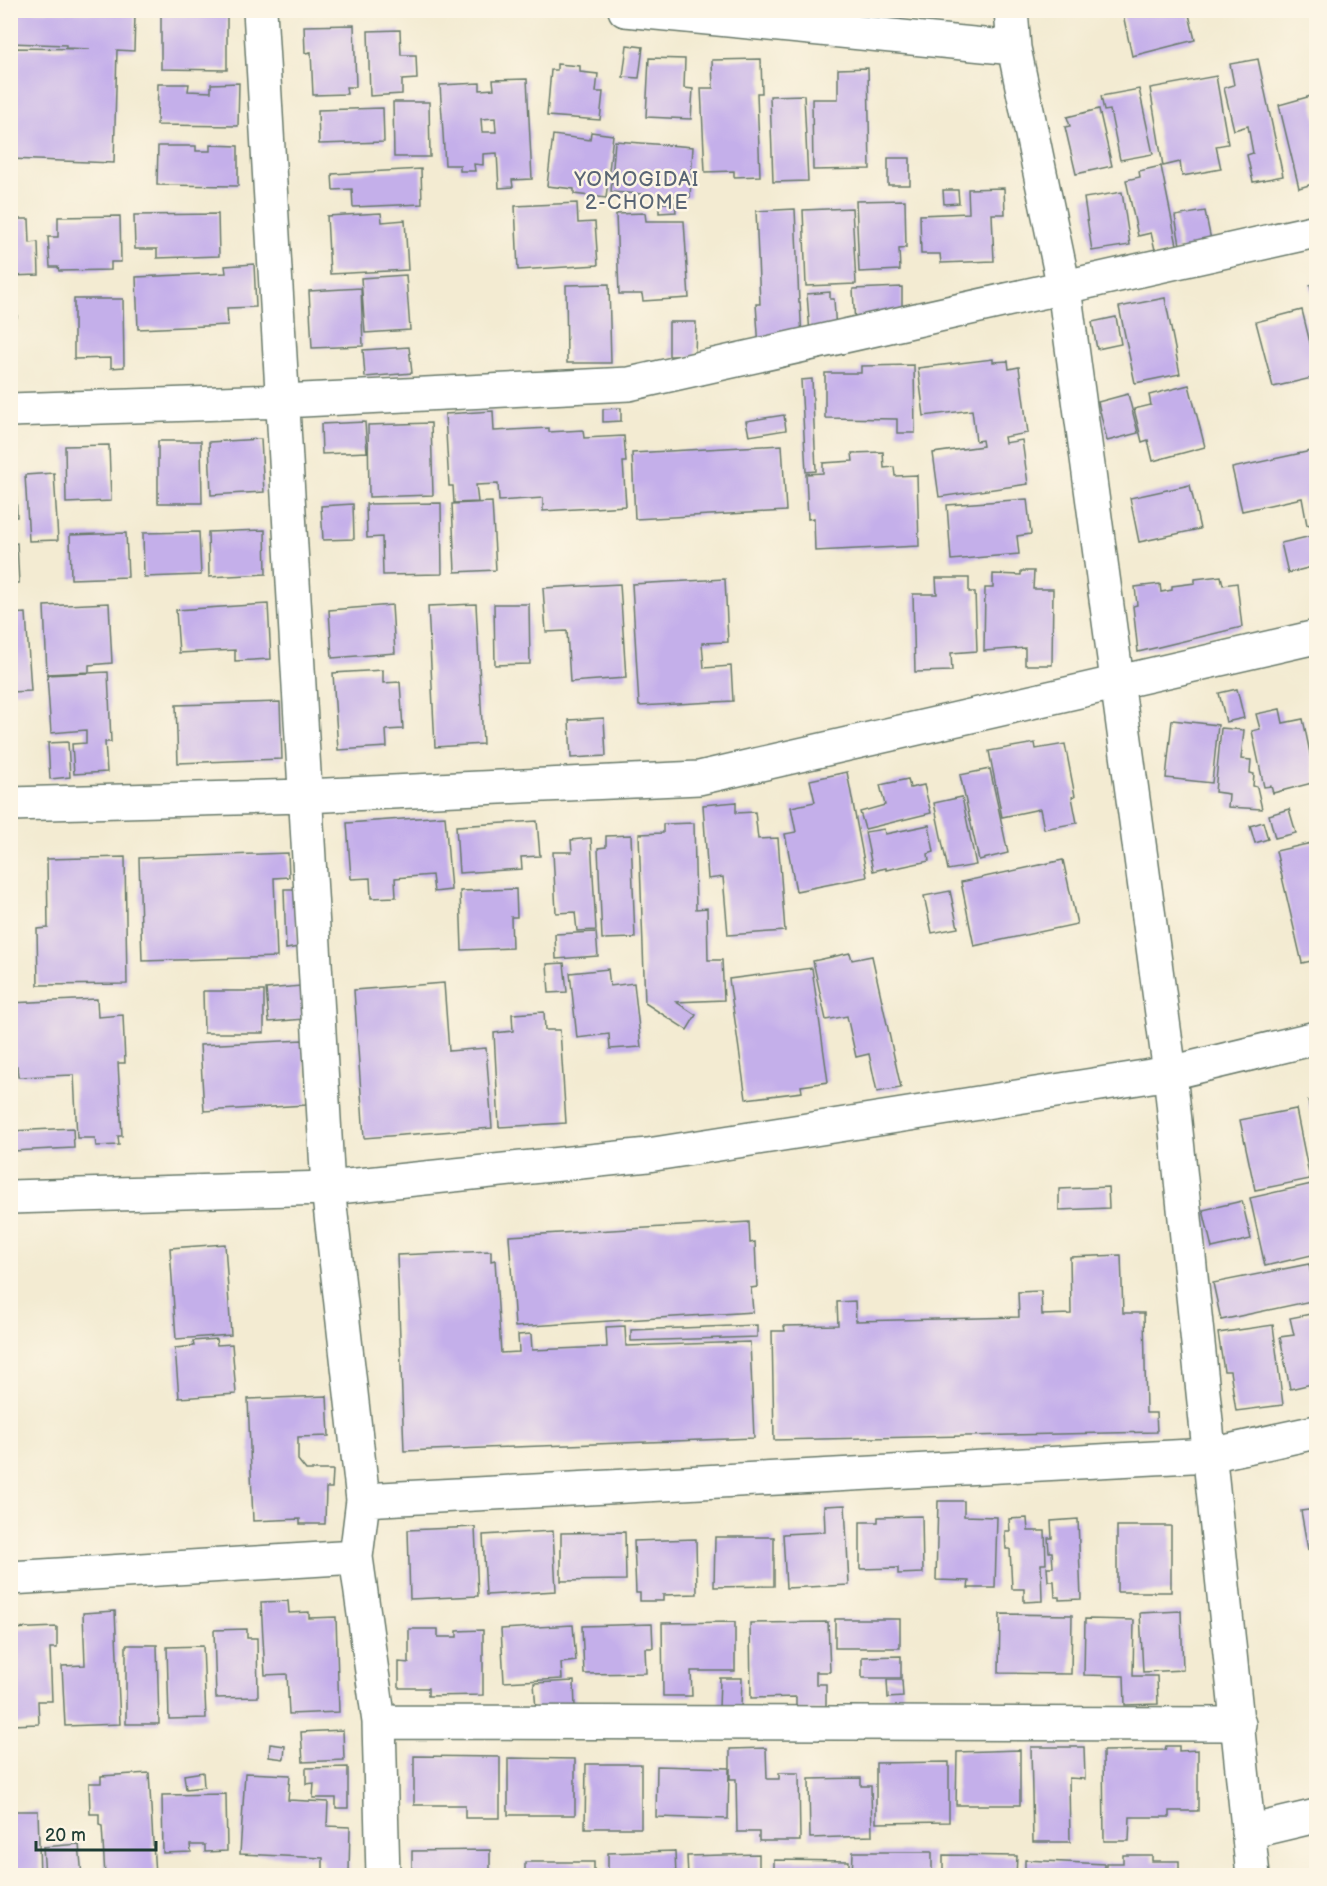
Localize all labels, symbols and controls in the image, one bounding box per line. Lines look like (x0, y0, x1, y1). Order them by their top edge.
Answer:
district label: YOMOGIDAI 2-CHOME (573, 168, 700, 215)
scale bar (36, 1814, 156, 1852)
text: 20 m (45, 1825, 86, 1846)

